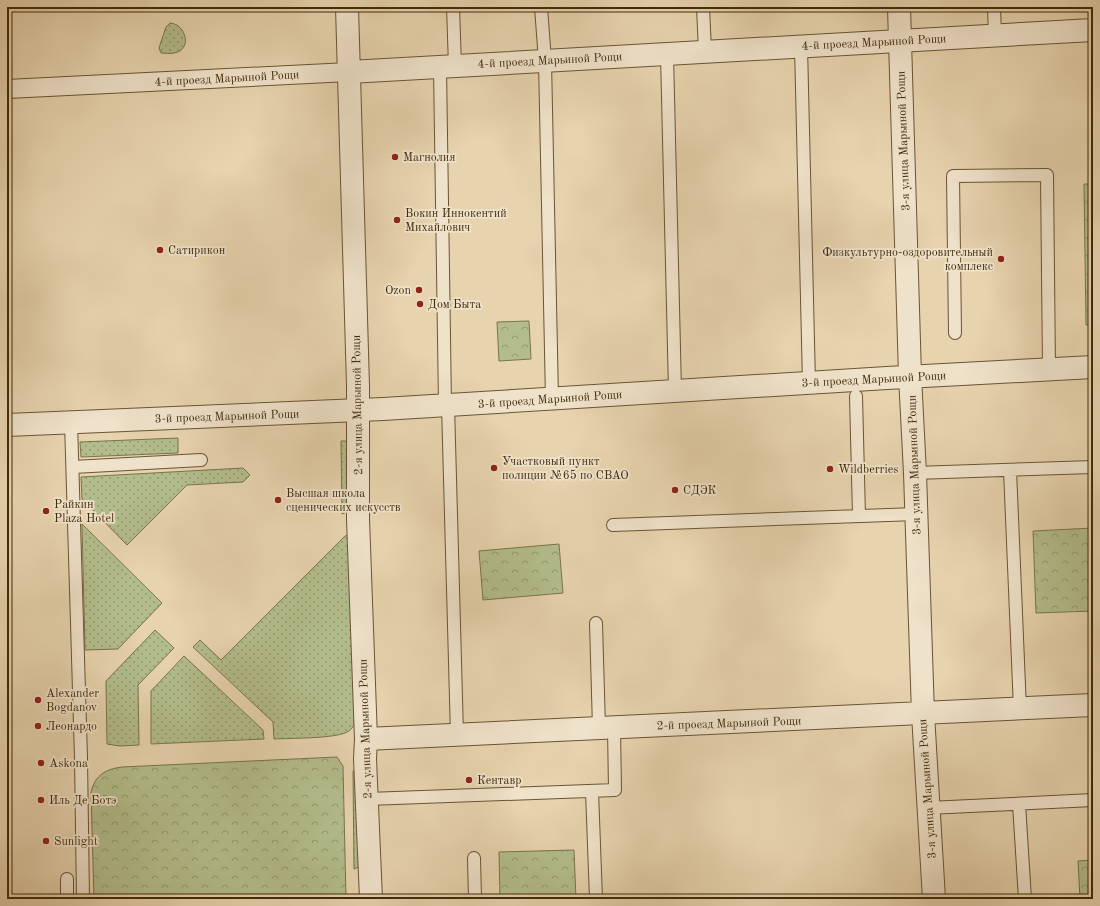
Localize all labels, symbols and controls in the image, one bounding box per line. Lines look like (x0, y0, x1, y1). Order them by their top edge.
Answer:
street label: 4-й проезд Марьиной Рощи (801, 33, 947, 53)
street label: 4-й проезд Марьиной Рощи (477, 51, 623, 71)
street label: 4-й проезд Марьиной Рощи (154, 69, 300, 89)
street label: 3-я улица Марьиной Рощи (896, 71, 912, 211)
marker: Магнолия (390, 152, 400, 162)
place label: Магнолия (403, 152, 456, 164)
place label: Вокин Иннокентий Михайлович (405, 208, 507, 234)
marker: Вокин Иннокентий Михайлович (392, 215, 402, 225)
marker: Сатирикон (155, 245, 165, 255)
place label: Сатирикон (168, 245, 226, 257)
place label: Физкультурно-оздоровительный комплекс (822, 247, 993, 273)
marker: Физкультурно-оздоровительный комплекс (996, 254, 1006, 264)
place label: Ozon (385, 285, 412, 297)
marker: Ozon (414, 285, 424, 295)
marker: Дом Быта (415, 299, 425, 309)
place label: Дом Быта (428, 299, 481, 311)
street label: 2-я улица Марьиной Рощи (351, 335, 365, 475)
street label: 3-й проезд Марьиной Рощи (801, 370, 947, 390)
street label: 3-й проезд Марьиной Рощи (477, 389, 623, 411)
street label: 3-я улица Марьиной Рощи (907, 395, 923, 535)
street label: 3-й проезд Марьиной Рощи (154, 408, 300, 426)
place label: Участковый пункт полиции №65 по СВАО (502, 456, 629, 482)
marker: Участковый пункт полиции №65 по СВАО (489, 463, 499, 473)
marker: Wildberries (825, 464, 835, 474)
place label: Wildberries (838, 464, 899, 476)
marker: СДЭК (670, 485, 680, 495)
place label: СДЭК (683, 485, 717, 497)
place label: Высшая школа сценических искусств (286, 488, 401, 514)
marker: Высшая школа сценических искусств (273, 495, 283, 505)
place label: Райкин Plaza Hotel (54, 499, 114, 525)
marker: Райкин Plaza Hotel (41, 506, 51, 516)
street label: 2-я улица Марьиной Рощи (358, 659, 374, 799)
place label: Alexander Bogdanov (46, 688, 99, 714)
marker: Alexander Bogdanov (33, 695, 43, 705)
street label: 2-й проезд Марьиной Рощи (656, 715, 802, 733)
street label: 3-я улица Марьиной Рощи (917, 719, 939, 859)
marker: Леонардо (33, 721, 43, 731)
place label: Леонардо (46, 721, 97, 733)
marker: Askona (36, 758, 46, 768)
place label: Askona (49, 758, 88, 770)
marker: Кентавр (464, 775, 474, 785)
place label: Кентавр (477, 775, 521, 787)
marker: Иль Де Ботэ (36, 795, 46, 805)
place label: Иль Де Ботэ (49, 795, 117, 807)
marker: Sunlight (41, 836, 51, 846)
place label: Sunlight (54, 836, 98, 848)

